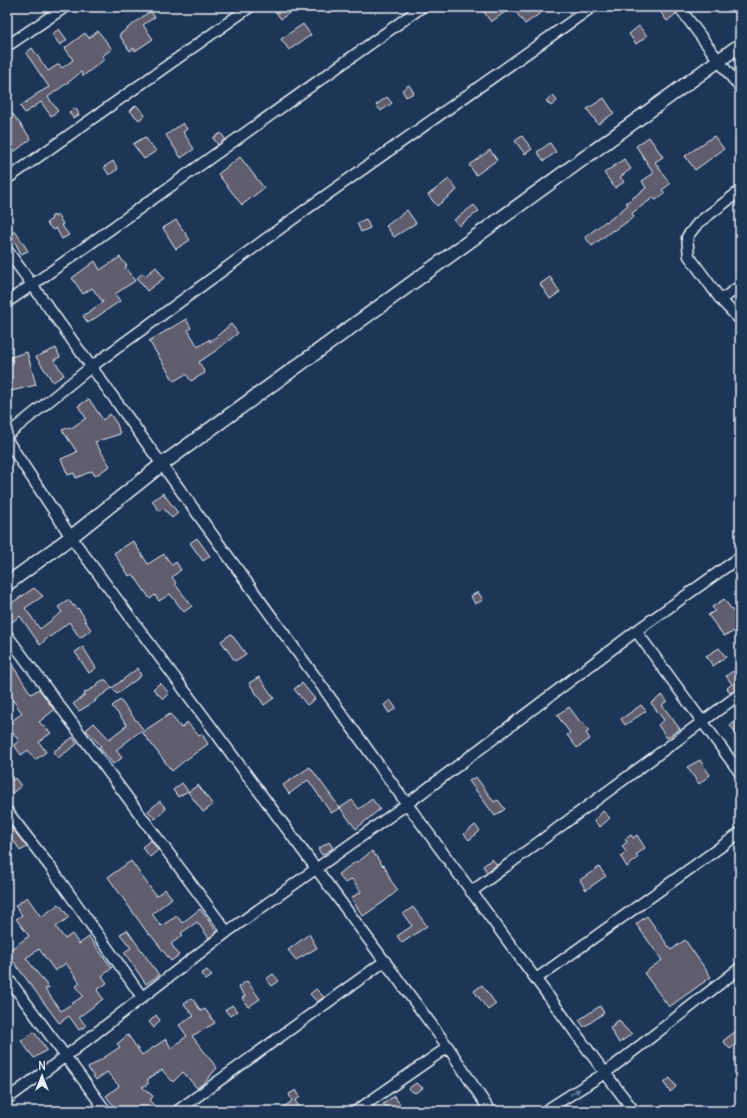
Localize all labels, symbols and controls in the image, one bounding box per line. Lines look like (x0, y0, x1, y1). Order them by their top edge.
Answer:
north arrow (22, 1056, 62, 1096)
text: N (38, 1059, 46, 1073)
one-way arrow (570, 1088, 580, 1096)

